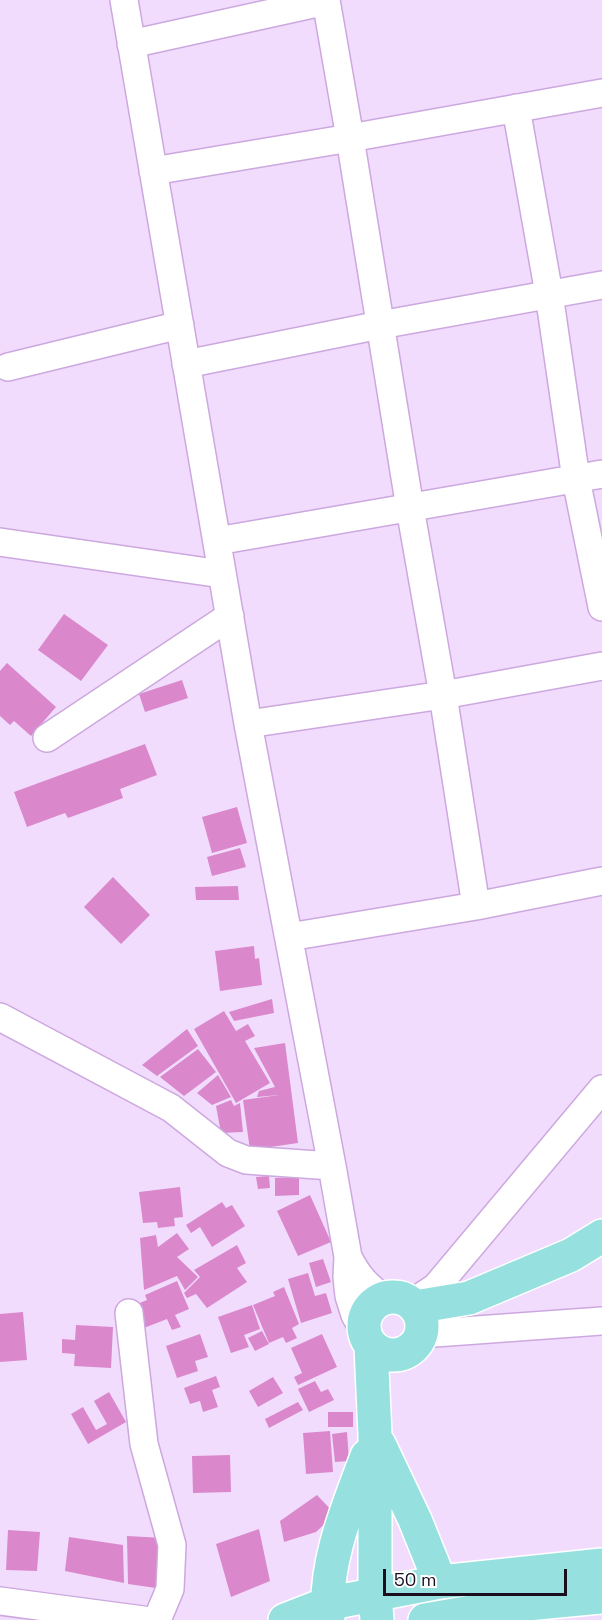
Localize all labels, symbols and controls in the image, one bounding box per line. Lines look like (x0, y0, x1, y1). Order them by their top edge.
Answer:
scale bar (386, 1557, 570, 1595)
text: 50 m (394, 1568, 436, 1591)

